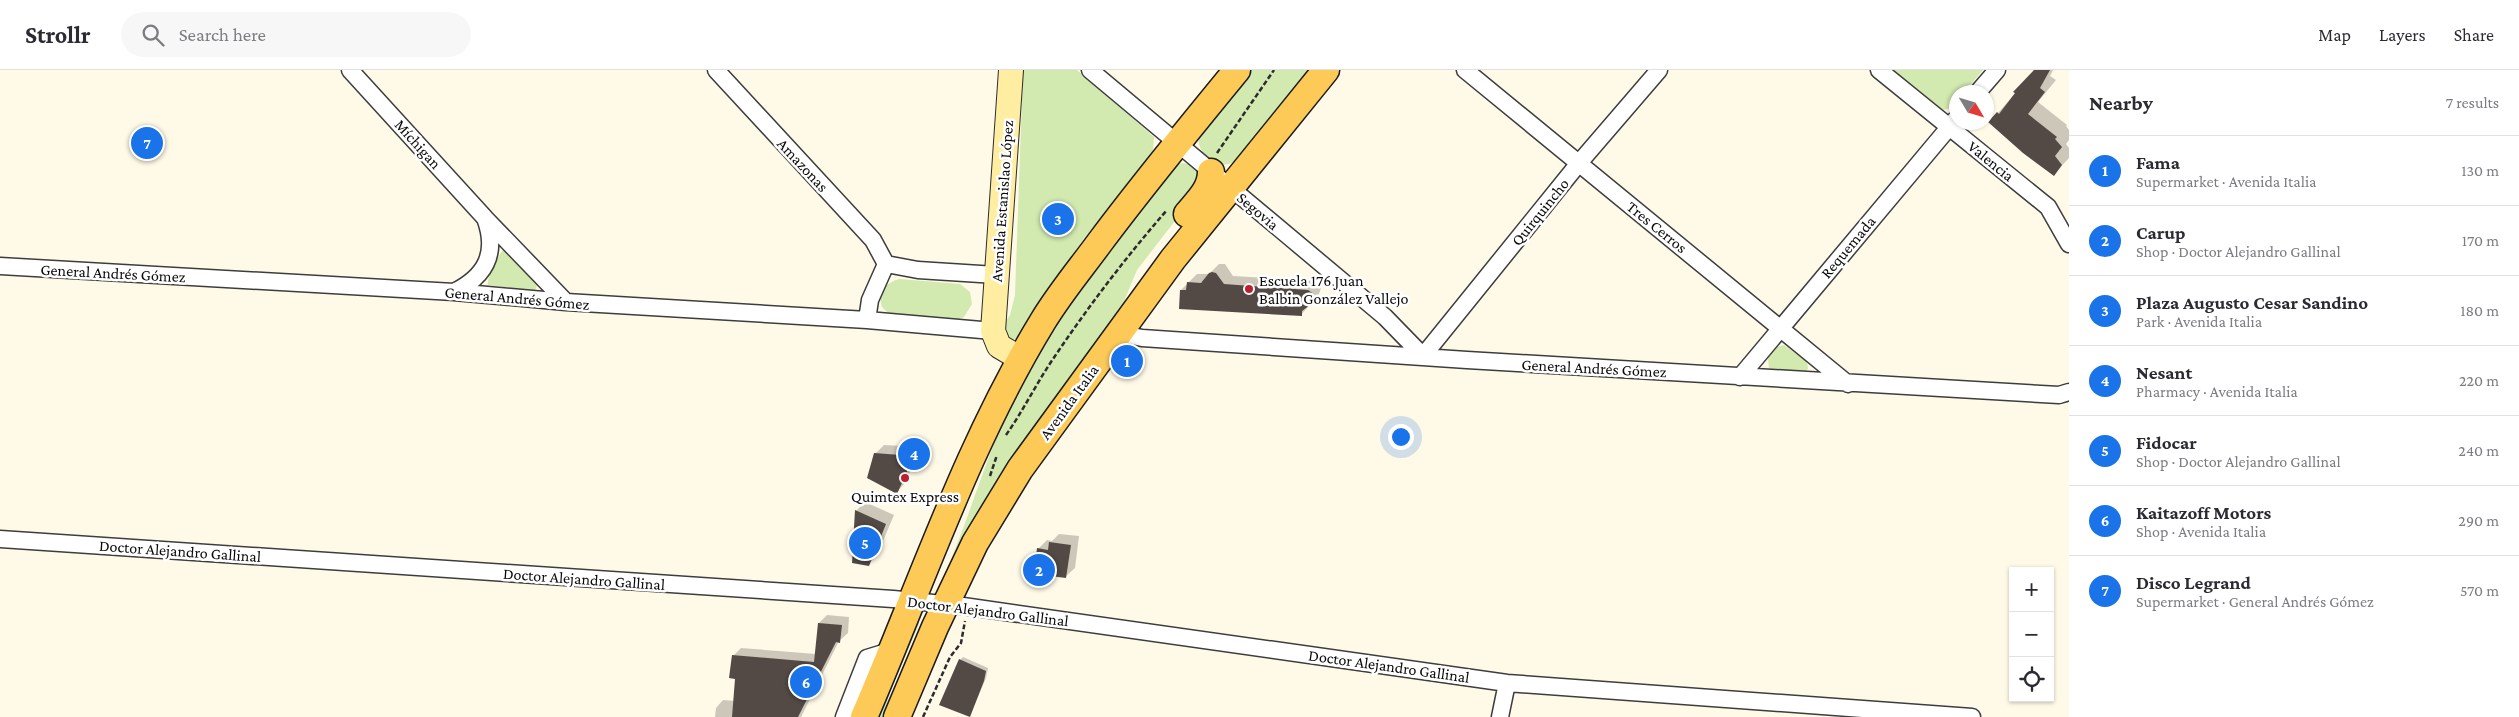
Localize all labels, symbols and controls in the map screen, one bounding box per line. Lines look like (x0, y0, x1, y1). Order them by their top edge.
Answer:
search box (121, 12, 471, 57)
text: Strollr (25, 21, 91, 48)
icon: search (139, 21, 167, 49)
text: Search here (179, 24, 266, 45)
text: Map (2318, 25, 2351, 45)
text: Layers (2379, 25, 2426, 45)
text: Share (2454, 25, 2494, 45)
north arrow (1949, 85, 1994, 130)
text: Nearby (2089, 91, 2153, 115)
text: 7 results (2446, 94, 2499, 111)
street label: Míchigan (391, 116, 445, 173)
street label: Avenida Estanislao López (988, 119, 1017, 282)
pin: 7 (131, 124, 163, 162)
street label: Amazonas (774, 135, 832, 195)
street label: Valencia (1965, 137, 2018, 185)
text: Fama (2136, 152, 2180, 173)
text: 1 (2102, 162, 2108, 179)
text: 130 m (2461, 162, 2499, 179)
text: Supermarket · Avenida Italia (2136, 173, 2317, 190)
street label: Quirquincho (1508, 175, 1573, 250)
street label: Segovia (1233, 189, 1283, 234)
street label: Tres Cerros (1624, 198, 1690, 256)
pin: 3 (1042, 200, 1074, 238)
street label: Requemada (1817, 212, 1880, 282)
text: Carup (2136, 222, 2186, 243)
text: 2 (2101, 232, 2109, 249)
text: 170 m (2462, 232, 2499, 249)
text: Shop · Doctor Alejandro Gallinal (2136, 243, 2341, 260)
street label: General Andrés Gómez (40, 261, 186, 285)
place label: Escuela 176 Juan Balbin González Vallejo (1259, 272, 1408, 308)
street label: General Andrés Gómez (444, 283, 590, 313)
marker: Escuela 176 Juan Balbin González Vallejo (1243, 283, 1255, 295)
text: Plaza Augusto Cesar Sandino (2136, 292, 2368, 313)
text: 3 (2101, 302, 2109, 319)
text: 180 m (2460, 302, 2499, 319)
text: Park · Avenida Italia (2136, 313, 2262, 330)
pin: 1 (1111, 342, 1143, 380)
street label: General Andrés Gómez (1521, 356, 1667, 380)
street label: Avenida Italia (1036, 361, 1102, 443)
text: Nesant (2136, 362, 2192, 383)
text: 4 (2101, 372, 2109, 389)
text: 220 m (2459, 372, 2499, 389)
text: Pharmacy · Avenida Italia (2136, 383, 2298, 400)
your location (1388, 424, 1414, 450)
text: Fidocar (2136, 432, 2197, 453)
pin: 4 (898, 435, 930, 473)
text: 5 (2101, 442, 2109, 459)
text: 240 m (2458, 442, 2499, 459)
text: Shop · Doctor Alejandro Gallinal (2136, 453, 2341, 470)
marker: Quimtex Express (899, 472, 911, 484)
place label: Quimtex Express (851, 488, 959, 506)
text: Kaitazoff Motors (2136, 502, 2271, 523)
text: 6 (2101, 512, 2109, 529)
text: 290 m (2458, 512, 2499, 529)
text: Shop · Avenida Italia (2136, 523, 2266, 540)
pin: 5 (849, 524, 881, 562)
street label: Doctor Alejandro Gallinal (98, 537, 262, 566)
pin: 2 (1023, 551, 1055, 589)
street label: Doctor Alejandro Gallinal (502, 565, 666, 594)
map controls (2009, 567, 2054, 702)
button: + (2009, 567, 2054, 612)
text: Disco Legrand (2136, 572, 2251, 593)
text: 7 (2101, 582, 2109, 599)
text: 570 m (2460, 582, 2499, 599)
street label: Doctor Alejandro Gallinal (906, 593, 1070, 630)
text: Supermarket · General Andrés Gómez (2136, 593, 2374, 610)
button: − (2009, 612, 2054, 657)
street label: Doctor Alejandro Gallinal (1307, 646, 1471, 687)
button: locate (2009, 657, 2054, 702)
pin: 6 (790, 663, 822, 701)

